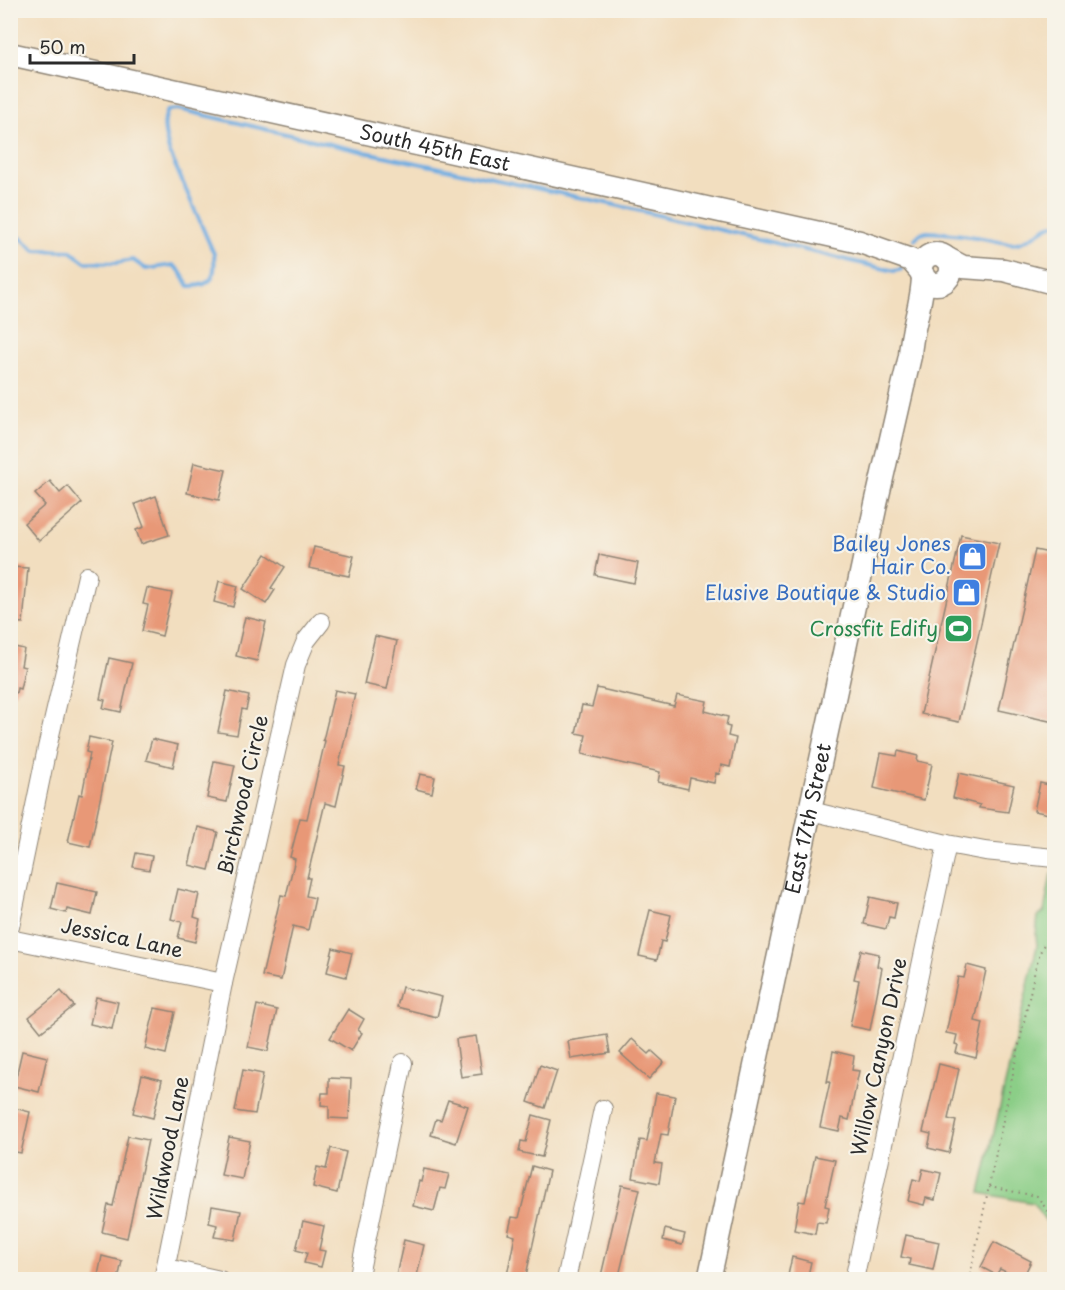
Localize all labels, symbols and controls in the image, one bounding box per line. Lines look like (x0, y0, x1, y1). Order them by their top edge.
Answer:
scale bar (30, 27, 134, 65)
text: 50 m (39, 33, 86, 60)
street label: South 45th East (357, 116, 513, 178)
place label: Bailey Jones Hair Co. (832, 528, 951, 581)
shop icon: Bailey Jones Hair Co. (956, 540, 988, 572)
place label: Elusive Boutique & Studio (705, 577, 946, 607)
shop icon: Elusive Boutique & Studio (951, 577, 983, 609)
place label: Crossfit Edify (809, 613, 938, 643)
sports icon: Crossfit Edify (943, 613, 975, 645)
street label: Birchwood Circle (209, 712, 275, 878)
street label: East 17th Street (777, 740, 838, 896)
street label: Jessica Lane (58, 909, 186, 965)
street label: Willow Canyon Drive (842, 955, 914, 1159)
street label: Wildwood Lane (138, 1073, 196, 1222)

